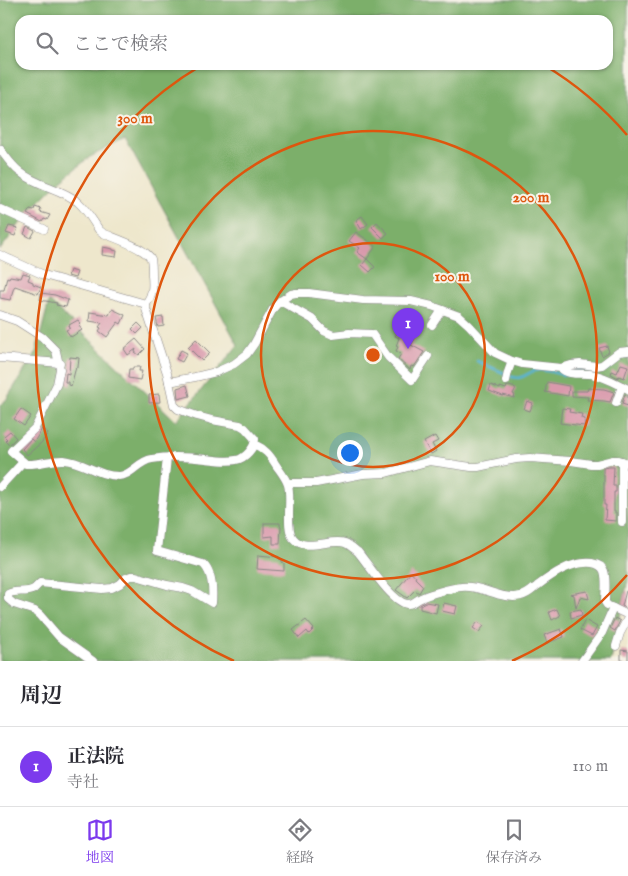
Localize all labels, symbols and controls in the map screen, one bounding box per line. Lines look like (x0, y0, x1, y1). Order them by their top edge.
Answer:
search box (15, 15, 613, 70)
icon: search (33, 29, 61, 57)
text: ここで検索 (73, 33, 168, 57)
text: 300 m (117, 109, 153, 128)
text: 200 m (513, 188, 550, 207)
text: 100 m (434, 267, 470, 286)
pin: 1 (392, 308, 424, 349)
centre of rings (364, 346, 382, 364)
your location (337, 440, 363, 466)
text: 周辺 (20, 683, 62, 710)
text: 正法院 (67, 745, 124, 769)
text: 1 (33, 757, 39, 777)
text: 110 m (572, 757, 608, 777)
text: 寺社 (67, 773, 99, 793)
tab: 地図 (86, 816, 114, 867)
tab: 経路 (286, 816, 314, 867)
tab: 保存済み (486, 816, 542, 867)

